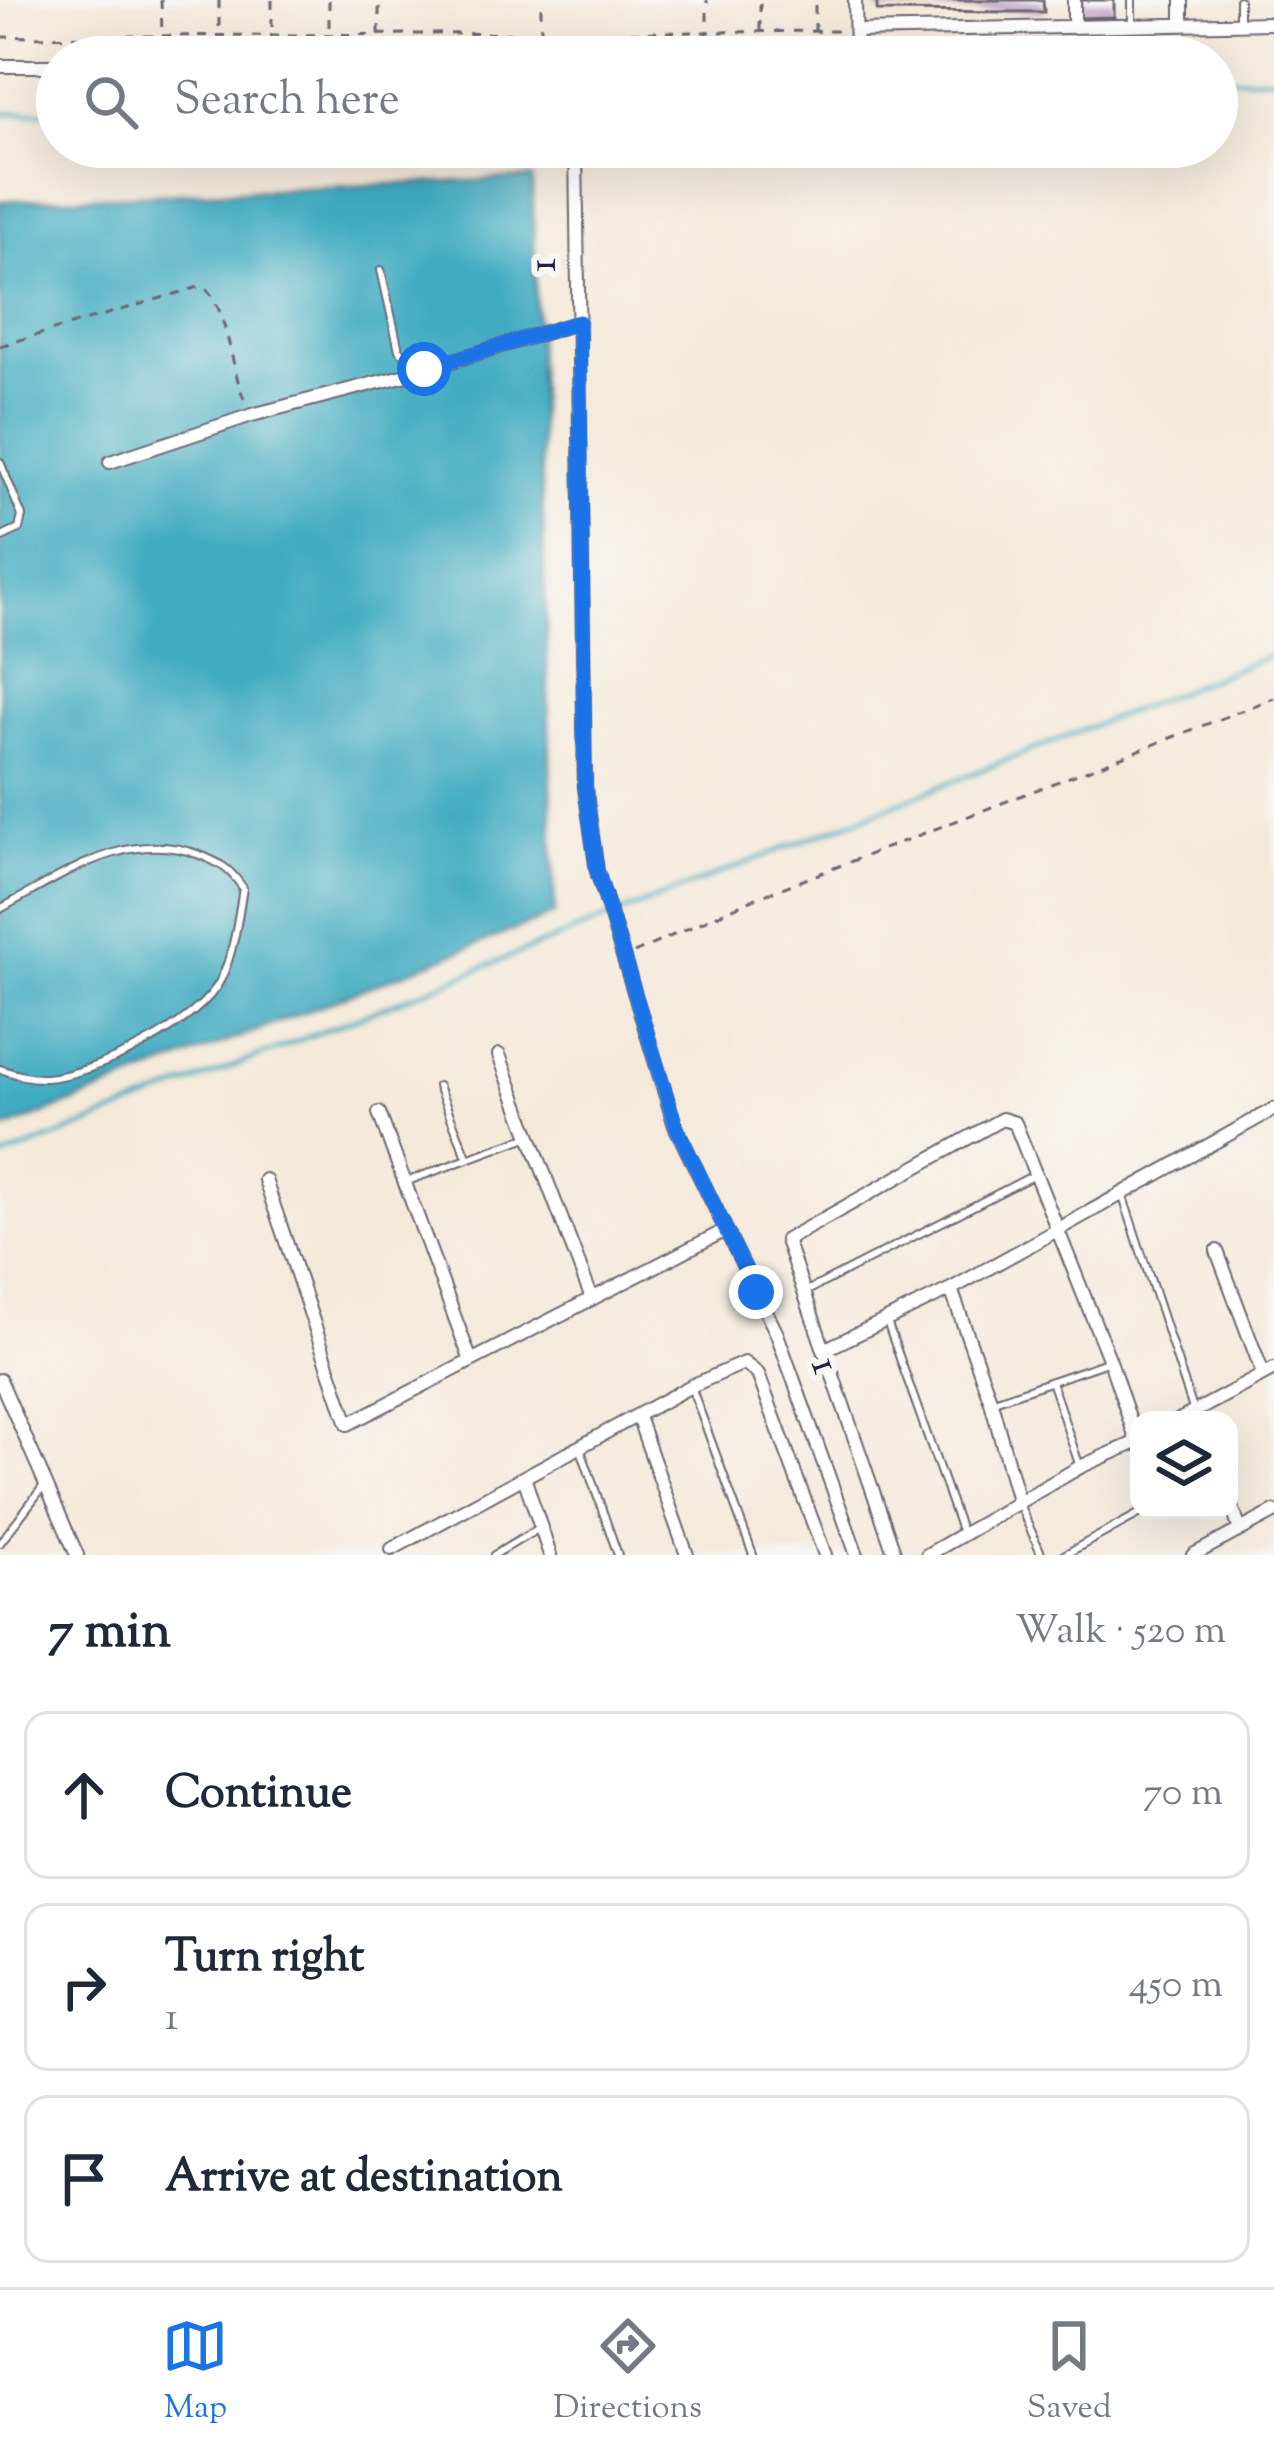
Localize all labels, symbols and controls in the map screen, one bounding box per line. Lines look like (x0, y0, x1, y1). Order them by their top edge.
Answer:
search box (36, 36, 1238, 168)
icon: search (78, 69, 144, 135)
text: Search here (174, 70, 400, 135)
street label: 1 (515, 257, 575, 273)
route start (397, 342, 451, 396)
route end (729, 1265, 783, 1319)
street label: 1 (792, 1349, 854, 1383)
map controls (1130, 1411, 1238, 1519)
button: layers (1130, 1411, 1238, 1519)
text: 7 min (48, 1597, 171, 1670)
text: Walk · 520 m (1015, 1605, 1226, 1661)
icon: ahead (51, 1762, 117, 1828)
text: Continue (165, 1763, 352, 1828)
text: 70 m (1143, 1767, 1223, 1823)
text: Turn right (165, 1927, 364, 1992)
icon: right (51, 1954, 117, 2020)
text: 450 m (1129, 1959, 1223, 2015)
text: 1 (165, 1992, 178, 2048)
icon: arrive (51, 2146, 117, 2212)
text: Arrive at destination (165, 2147, 563, 2212)
tab: Map (162, 2313, 228, 2433)
tab: Directions (553, 2313, 702, 2433)
tab: Saved (1027, 2313, 1112, 2433)

